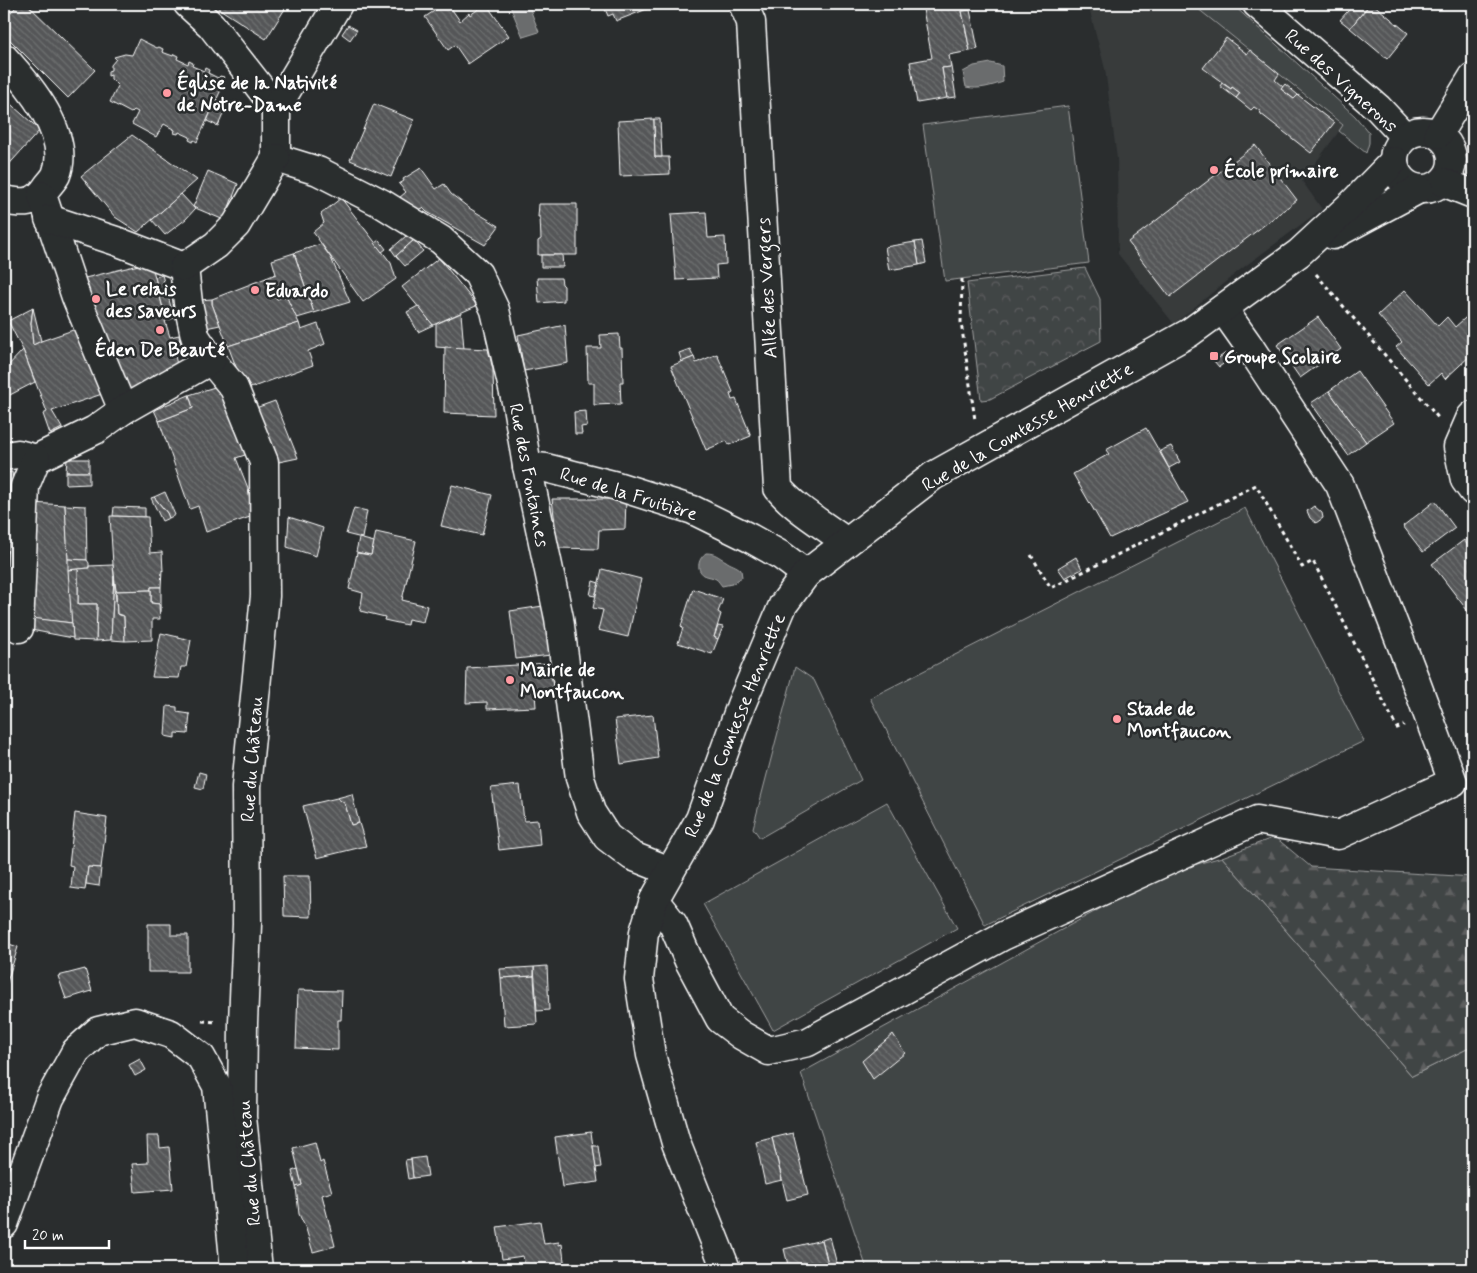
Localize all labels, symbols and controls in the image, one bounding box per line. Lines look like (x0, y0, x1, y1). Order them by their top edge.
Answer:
street label: Rue des Vignerons (1278, 24, 1403, 139)
place label: Église de la Nativité de Notre-Dame (177, 69, 337, 118)
marker: Église de la Nativité de Notre-Dame (161, 87, 173, 99)
place label: École primaire (1224, 157, 1338, 184)
marker: École primaire (1208, 164, 1220, 176)
street label: Allée des Vergers (751, 216, 787, 359)
place label: Le relais des saveurs (106, 277, 197, 324)
place label: Eduardo (265, 279, 328, 304)
marker: Eduardo (249, 284, 261, 296)
marker: Le relais des saveurs (90, 293, 102, 305)
marker: Éden De Beauté (154, 324, 166, 336)
place label: Éden De Beauté (95, 336, 225, 363)
place label: Groupe Scolaire (1224, 345, 1341, 370)
marker: Groupe Scolaire (1208, 350, 1220, 362)
street label: Rue de la Comtesse Henriette (918, 356, 1138, 498)
street label: Rue des Fontaines (502, 401, 555, 550)
street label: Rue de la Fruitière (557, 462, 700, 527)
street label: Rue de la Comtesse Henriette (679, 610, 792, 841)
place label: Mairie de Montfaucon (520, 658, 624, 705)
marker: Mairie de Montfaucon (504, 674, 516, 686)
street label: Rue du Château (236, 695, 269, 823)
place label: Stade de Montfaucon (1127, 697, 1231, 744)
marker: Stade de Montfaucon (1111, 713, 1123, 725)
street label: Rue du Château (232, 1099, 267, 1227)
scale bar (25, 1218, 109, 1250)
text: 20 m (32, 1226, 64, 1246)

